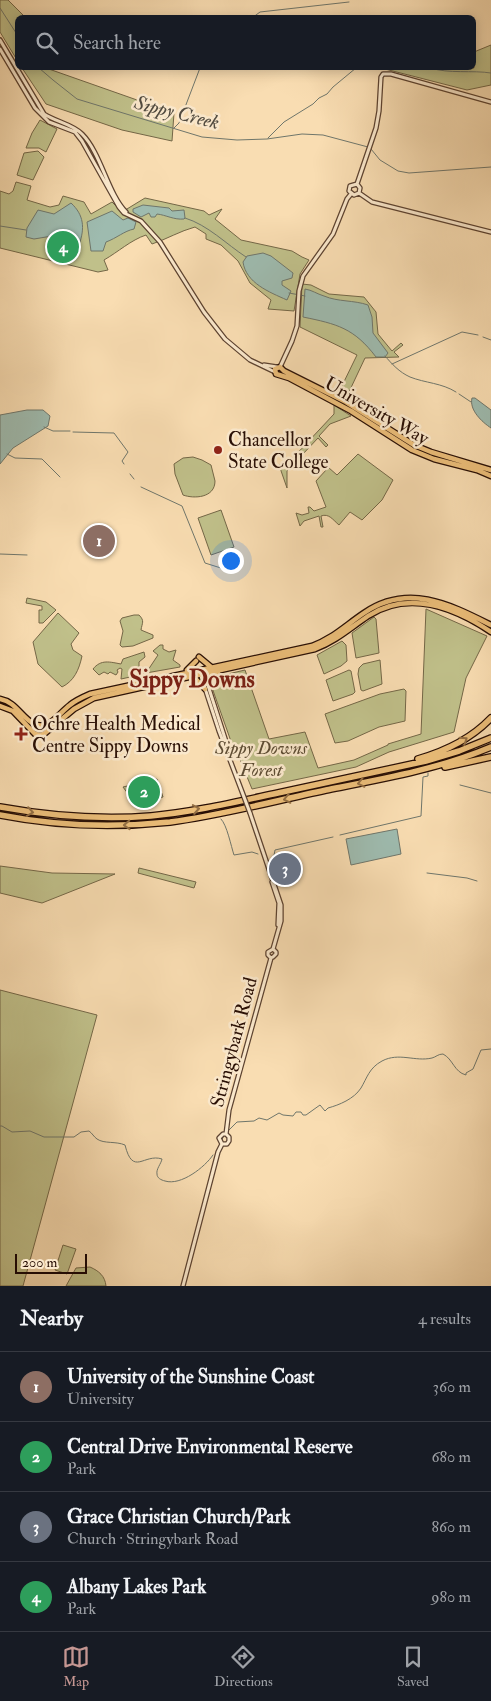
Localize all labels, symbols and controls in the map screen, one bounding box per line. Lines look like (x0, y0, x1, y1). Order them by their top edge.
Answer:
search box (15, 15, 476, 70)
icon: search (33, 29, 61, 57)
text: Search here (73, 31, 161, 55)
water label: Sippy Creek (131, 90, 222, 135)
pin: 4 (47, 228, 79, 266)
street label: University Way (320, 371, 434, 451)
place label: Chancellor State College (228, 428, 329, 474)
marker: Chancellor State College (212, 444, 224, 456)
pin: 1 (83, 522, 115, 560)
your location (218, 548, 244, 574)
district label: Sippy Downs (129, 664, 255, 695)
place label: Ochre Health Medical Centre Sippy Downs (32, 712, 201, 759)
marker: Ochre Health Medical Centre Sippy Downs (14, 727, 28, 741)
park label: Sippy Downs Forest (214, 736, 308, 782)
one-way arrow (458, 736, 467, 746)
pin: 2 (128, 773, 160, 811)
one-way arrow (356, 777, 365, 788)
one-way arrow (283, 793, 292, 803)
one-way arrow (192, 805, 200, 815)
one-way arrow (26, 806, 34, 817)
one-way arrow (123, 819, 131, 830)
pin: 3 (269, 850, 301, 888)
street label: Stringybark Road (205, 974, 263, 1110)
scale bar (15, 1251, 88, 1274)
text: 200 m (22, 1254, 57, 1271)
text: Nearby (20, 1305, 83, 1332)
text: 4 results (418, 1309, 471, 1329)
text: University of the Sunshine Coast (67, 1365, 315, 1389)
text: 1 (33, 1377, 39, 1397)
text: 360 m (433, 1377, 471, 1397)
text: University (67, 1389, 134, 1409)
text: Central Drive Environmental Reserve (67, 1435, 353, 1459)
text: 2 (32, 1447, 40, 1467)
text: 680 m (431, 1447, 471, 1467)
text: Park (67, 1459, 96, 1479)
text: Grace Christian Church/Park (67, 1505, 291, 1529)
text: 3 (33, 1517, 39, 1537)
text: 860 m (431, 1517, 471, 1537)
text: Church · Stringybark Road (67, 1529, 238, 1549)
text: Albany Lakes Park (67, 1575, 206, 1599)
text: 4 (32, 1587, 40, 1607)
text: 980 m (431, 1587, 471, 1607)
text: Park (67, 1599, 96, 1619)
tab: Map (62, 1643, 90, 1690)
tab: Directions (214, 1643, 273, 1690)
tab: Saved (397, 1643, 429, 1690)

